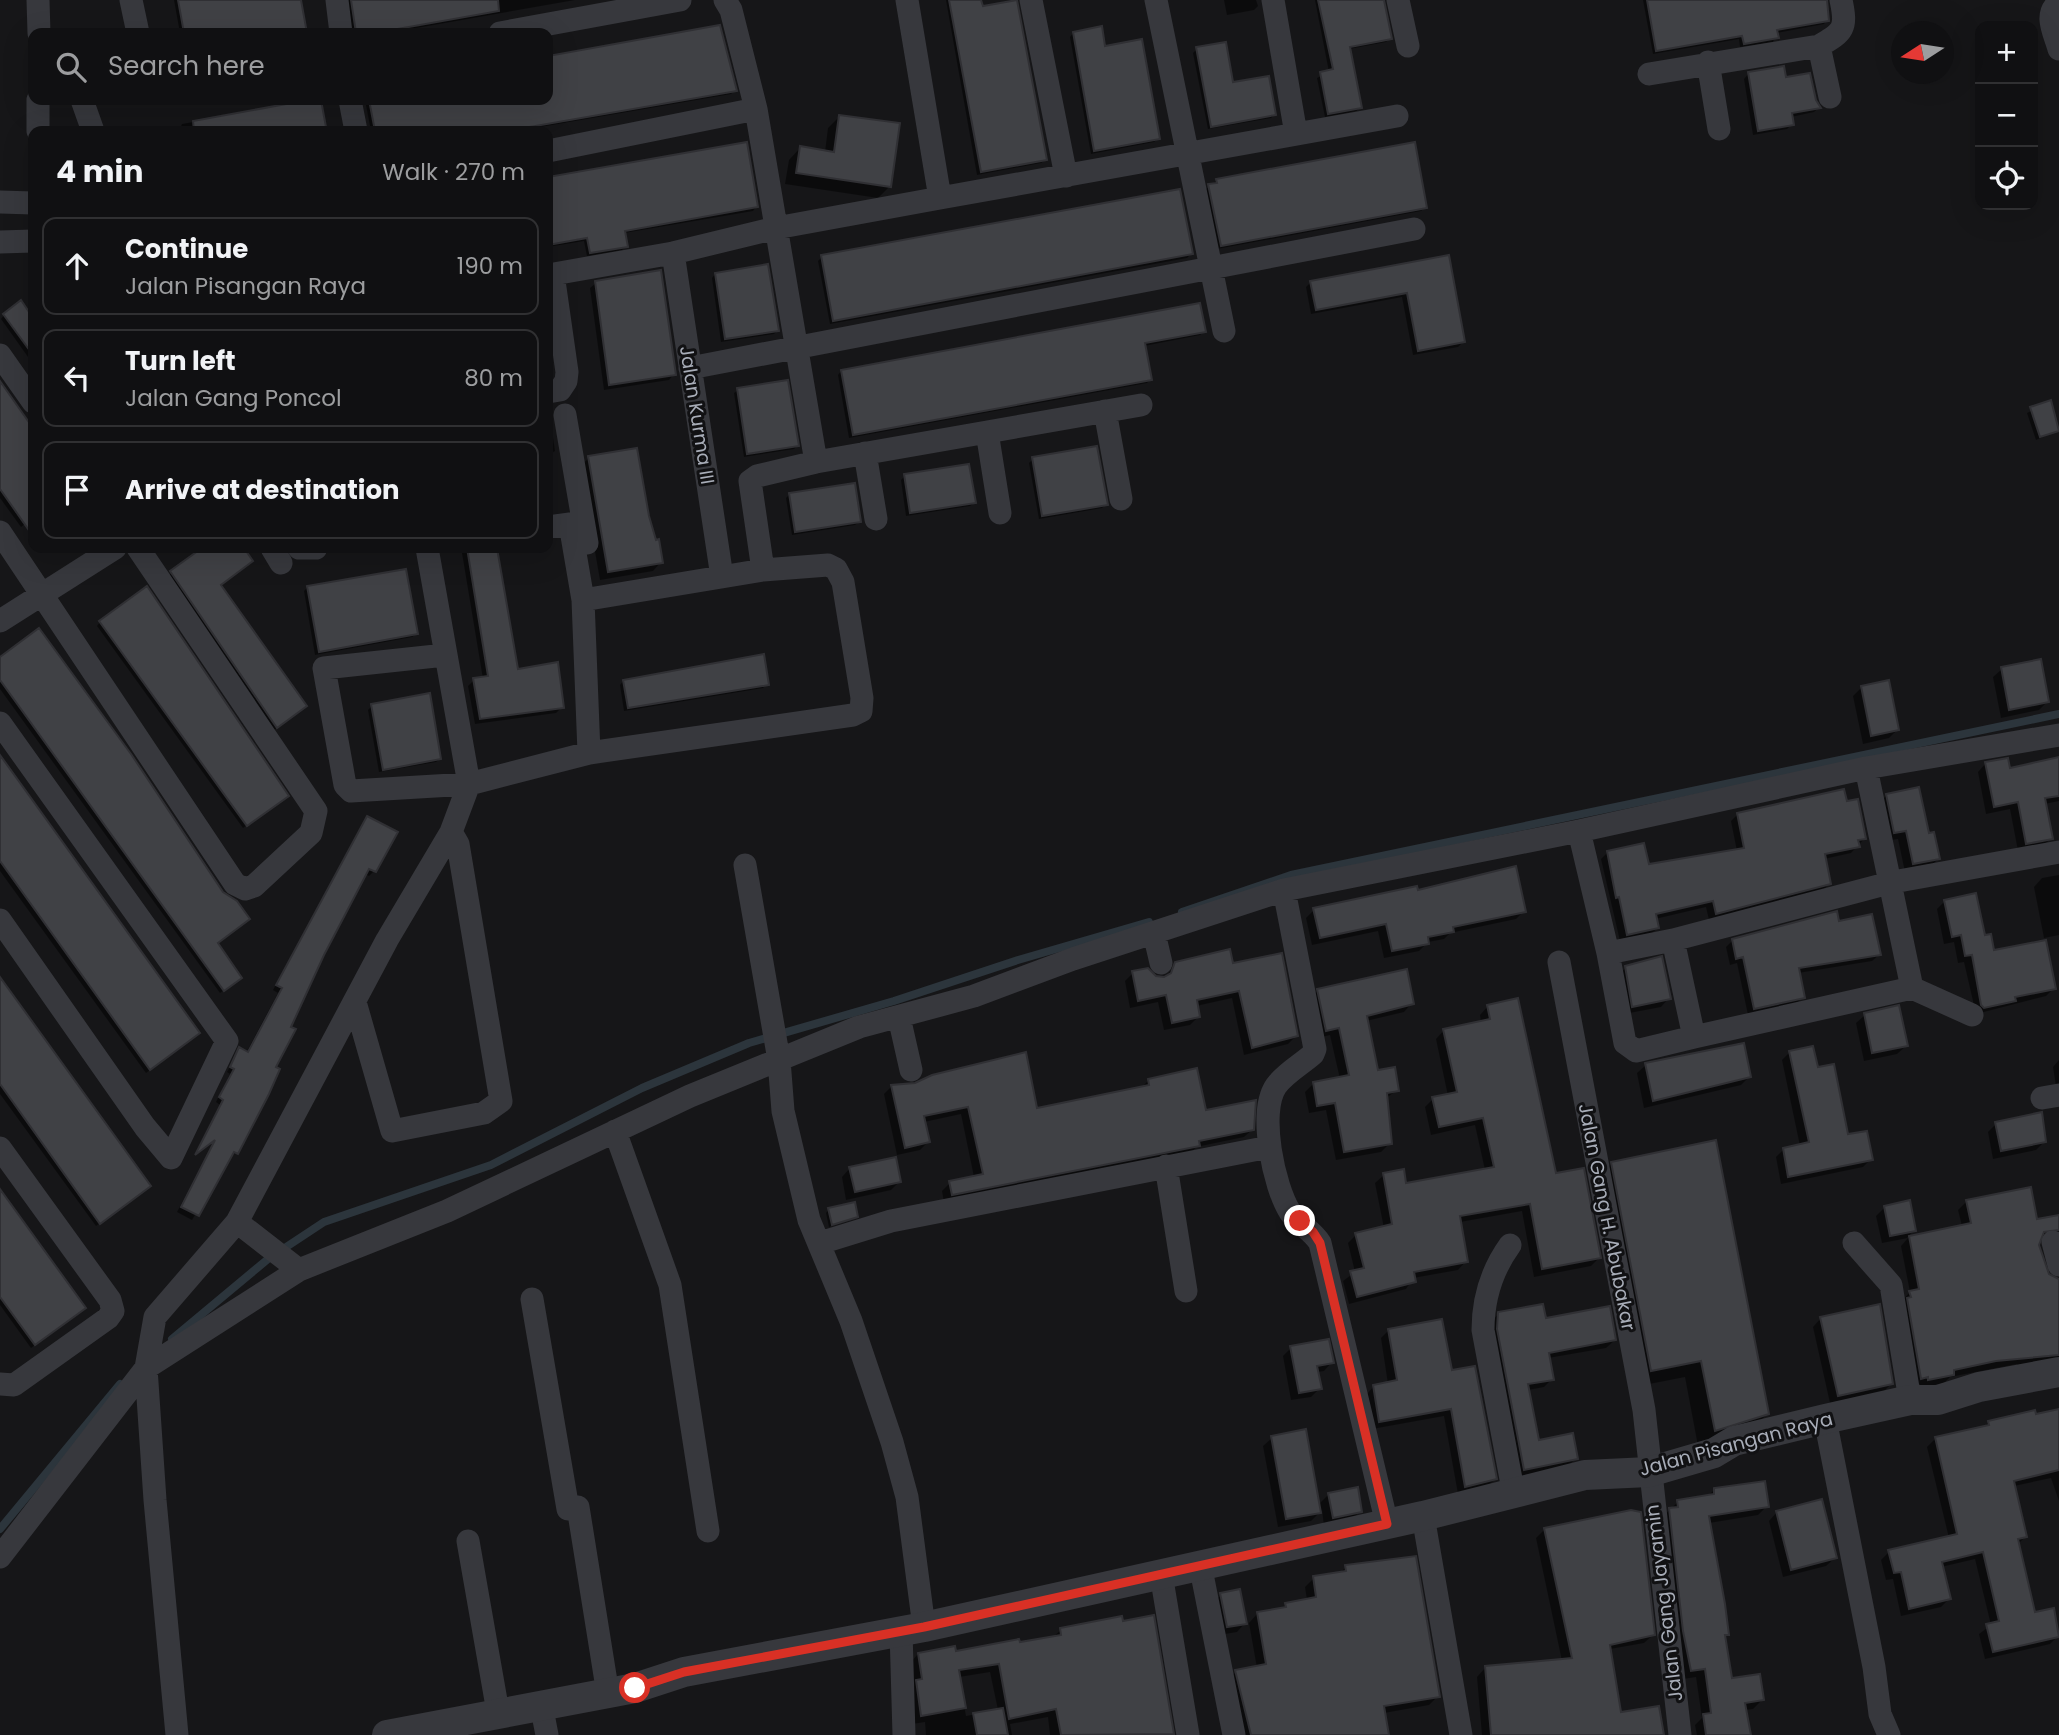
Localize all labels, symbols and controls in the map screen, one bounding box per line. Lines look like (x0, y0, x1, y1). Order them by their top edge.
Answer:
north arrow (1891, 21, 1954, 84)
map controls (1975, 21, 2038, 210)
button: + (1975, 21, 2038, 84)
search box (28, 28, 553, 105)
icon: search (52, 48, 90, 86)
text: Search here (108, 48, 265, 84)
button: − (1975, 84, 2038, 147)
button: locate (1975, 147, 2038, 210)
text: 4 min (56, 150, 144, 193)
text: Walk · 270 m (382, 156, 525, 188)
text: Continue (125, 231, 248, 267)
icon: ahead (58, 247, 96, 285)
text: 190 m (457, 250, 523, 282)
text: Jalan Pisangan Raya (125, 270, 366, 302)
text: Turn left (125, 343, 236, 379)
street label: Jalan Kurma III (673, 344, 721, 486)
icon: left (58, 359, 96, 397)
text: 80 m (464, 362, 523, 394)
text: Jalan Gang Poncol (125, 382, 342, 414)
icon: arrive (58, 471, 96, 509)
text: Arrive at destination (125, 472, 400, 508)
street label: Jalan Gang H. Abubakar (1572, 1101, 1642, 1333)
route end (1284, 1205, 1315, 1236)
street label: Jalan Pisangan Raya (1636, 1405, 1836, 1483)
street label: Jalan Gang Jayamin (1639, 1503, 1689, 1703)
route start (619, 1672, 650, 1703)

